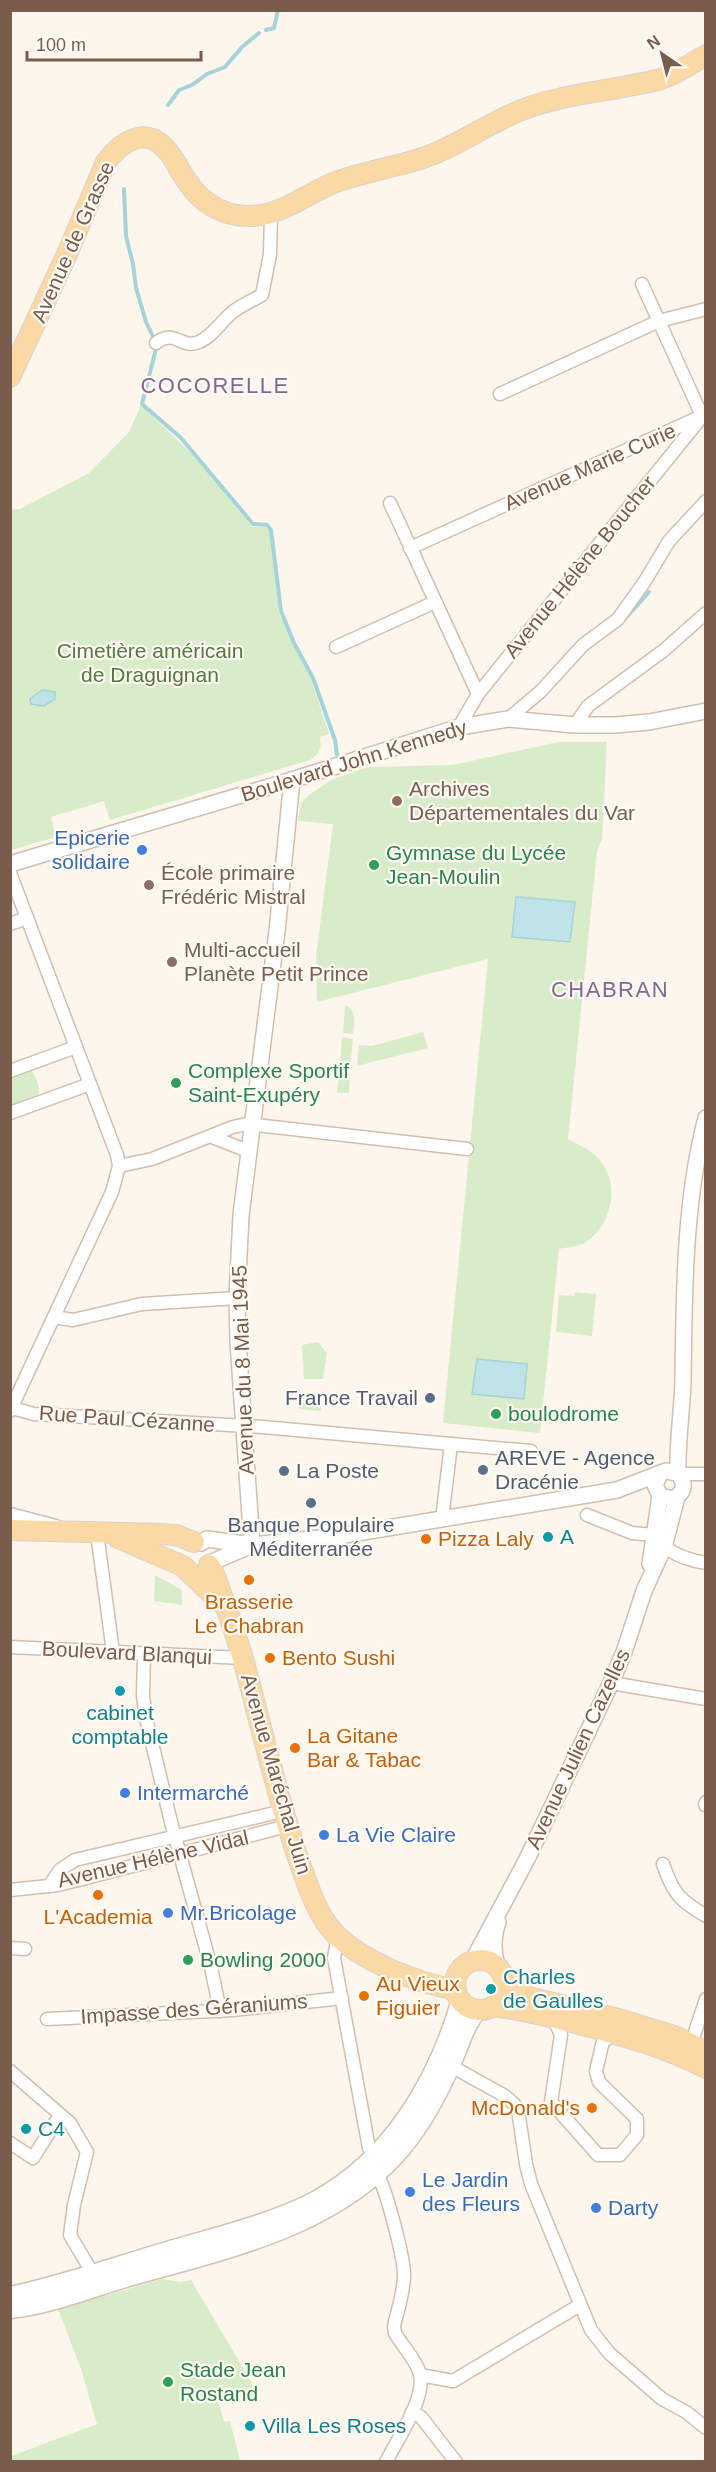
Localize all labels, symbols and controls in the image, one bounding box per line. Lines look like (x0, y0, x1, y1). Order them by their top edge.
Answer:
scale bar (27, 24, 201, 62)
north arrow (632, 24, 692, 84)
text: N (644, 32, 663, 52)
text: 100 m (36, 35, 86, 55)
street label: Avenue de Grasse (27, 158, 118, 326)
district label: COCORELLE (140, 373, 290, 398)
street label: Avenue Marie Curie (501, 418, 679, 515)
street label: Avenue Hélène Boucher (499, 471, 660, 662)
park label: Cimetière américain de Draguignan (57, 639, 243, 686)
street label: Boulevard John Kennedy (238, 715, 470, 806)
place label: Archives Départementales du Var (409, 777, 635, 824)
marker: Archives Départementales du Var (390, 794, 404, 808)
place label: Epicerie solidaire (52, 826, 130, 873)
place label: Gymnase du Lycée Jean-Moulin (386, 841, 566, 888)
marker: Epicerie solidaire (135, 843, 149, 857)
marker: Gymnase du Lycée Jean-Moulin (367, 858, 381, 872)
place label: École primaire Frédéric Mistral (161, 861, 306, 908)
marker: École primaire Frédéric Mistral (142, 878, 156, 892)
place label: Multi-accueil Planète Petit Prince (184, 938, 368, 985)
marker: Multi-accueil Planète Petit Prince (165, 955, 179, 969)
district label: CHABRAN (551, 977, 669, 1002)
place label: Complexe Sportif Saint-Exupéry (188, 1059, 349, 1106)
marker: Complexe Sportif Saint-Exupéry (169, 1076, 183, 1090)
street label: Avenue du 8 Mai 1945 (227, 1265, 258, 1475)
place label: France Travail (285, 1386, 418, 1409)
marker: France Travail (423, 1391, 437, 1405)
street label: Rue Paul Cézanne (38, 1401, 216, 1436)
place label: boulodrome (508, 1402, 619, 1425)
marker: boulodrome (489, 1407, 503, 1421)
place label: AREVE - Agence Dracénie (495, 1446, 655, 1493)
place label: La Poste (296, 1459, 379, 1482)
marker: AREVE - Agence Dracénie (476, 1463, 490, 1477)
marker: La Poste (277, 1464, 291, 1478)
marker: Banque Populaire Méditerranée (304, 1496, 318, 1510)
place label: Banque Populaire Méditerranée (228, 1513, 394, 1560)
place label: A (560, 1525, 574, 1548)
place label: Pizza Laly (438, 1527, 534, 1550)
marker: A (541, 1530, 555, 1544)
marker: Pizza Laly (419, 1532, 433, 1546)
marker: Brasserie Le Chabran (242, 1573, 256, 1587)
place label: Brasserie Le Chabran (194, 1590, 304, 1637)
street label: Boulevard Blanqui (41, 1637, 213, 1668)
street label: Avenue Julien Cazelles (521, 1645, 634, 1852)
place label: Bento Sushi (282, 1646, 395, 1669)
marker: Bento Sushi (263, 1651, 277, 1665)
street label: Avenue Maréchal Juin (237, 1671, 316, 1877)
marker: cabinet comptable (113, 1684, 127, 1698)
place label: cabinet comptable (72, 1701, 168, 1748)
place label: La Gitane Bar & Tabac (307, 1724, 421, 1771)
marker: La Gitane Bar & Tabac (288, 1741, 302, 1755)
place label: Intermarché (137, 1781, 249, 1804)
marker: Intermarché (118, 1786, 132, 1800)
place label: La Vie Claire (336, 1823, 456, 1846)
street label: Avenue Hélène Vidal (55, 1825, 251, 1892)
marker: La Vie Claire (317, 1828, 331, 1842)
marker: L'Academia (91, 1888, 105, 1902)
place label: Mr.Bricolage (180, 1901, 297, 1924)
place label: L'Academia (43, 1905, 153, 1928)
marker: Mr.Bricolage (161, 1906, 175, 1920)
place label: Bowling 2000 (200, 1948, 326, 1971)
marker: Bowling 2000 (181, 1953, 195, 1967)
place label: Charles de Gaulles (503, 1965, 603, 2012)
place label: Au Vieux Figuier (376, 1972, 460, 2019)
marker: Charles de Gaulles (484, 1982, 498, 1996)
street label: Impasse des Géraniums (80, 1989, 308, 2028)
marker: Au Vieux Figuier (357, 1989, 371, 2003)
place label: McDonald's (471, 2096, 580, 2119)
marker: McDonald's (585, 2101, 599, 2115)
place label: C4 (38, 2117, 65, 2140)
marker: C4 (19, 2122, 33, 2136)
place label: Le Jardin des Fleurs (422, 2168, 520, 2215)
marker: Le Jardin des Fleurs (403, 2185, 417, 2199)
place label: Darty (608, 2196, 659, 2219)
marker: Darty (589, 2201, 603, 2215)
place label: Stade Jean Rostand (180, 2358, 286, 2405)
marker: Stade Jean Rostand (161, 2375, 175, 2389)
place label: Villa Les Roses (262, 2414, 406, 2437)
marker: Villa Les Roses (243, 2419, 257, 2433)

